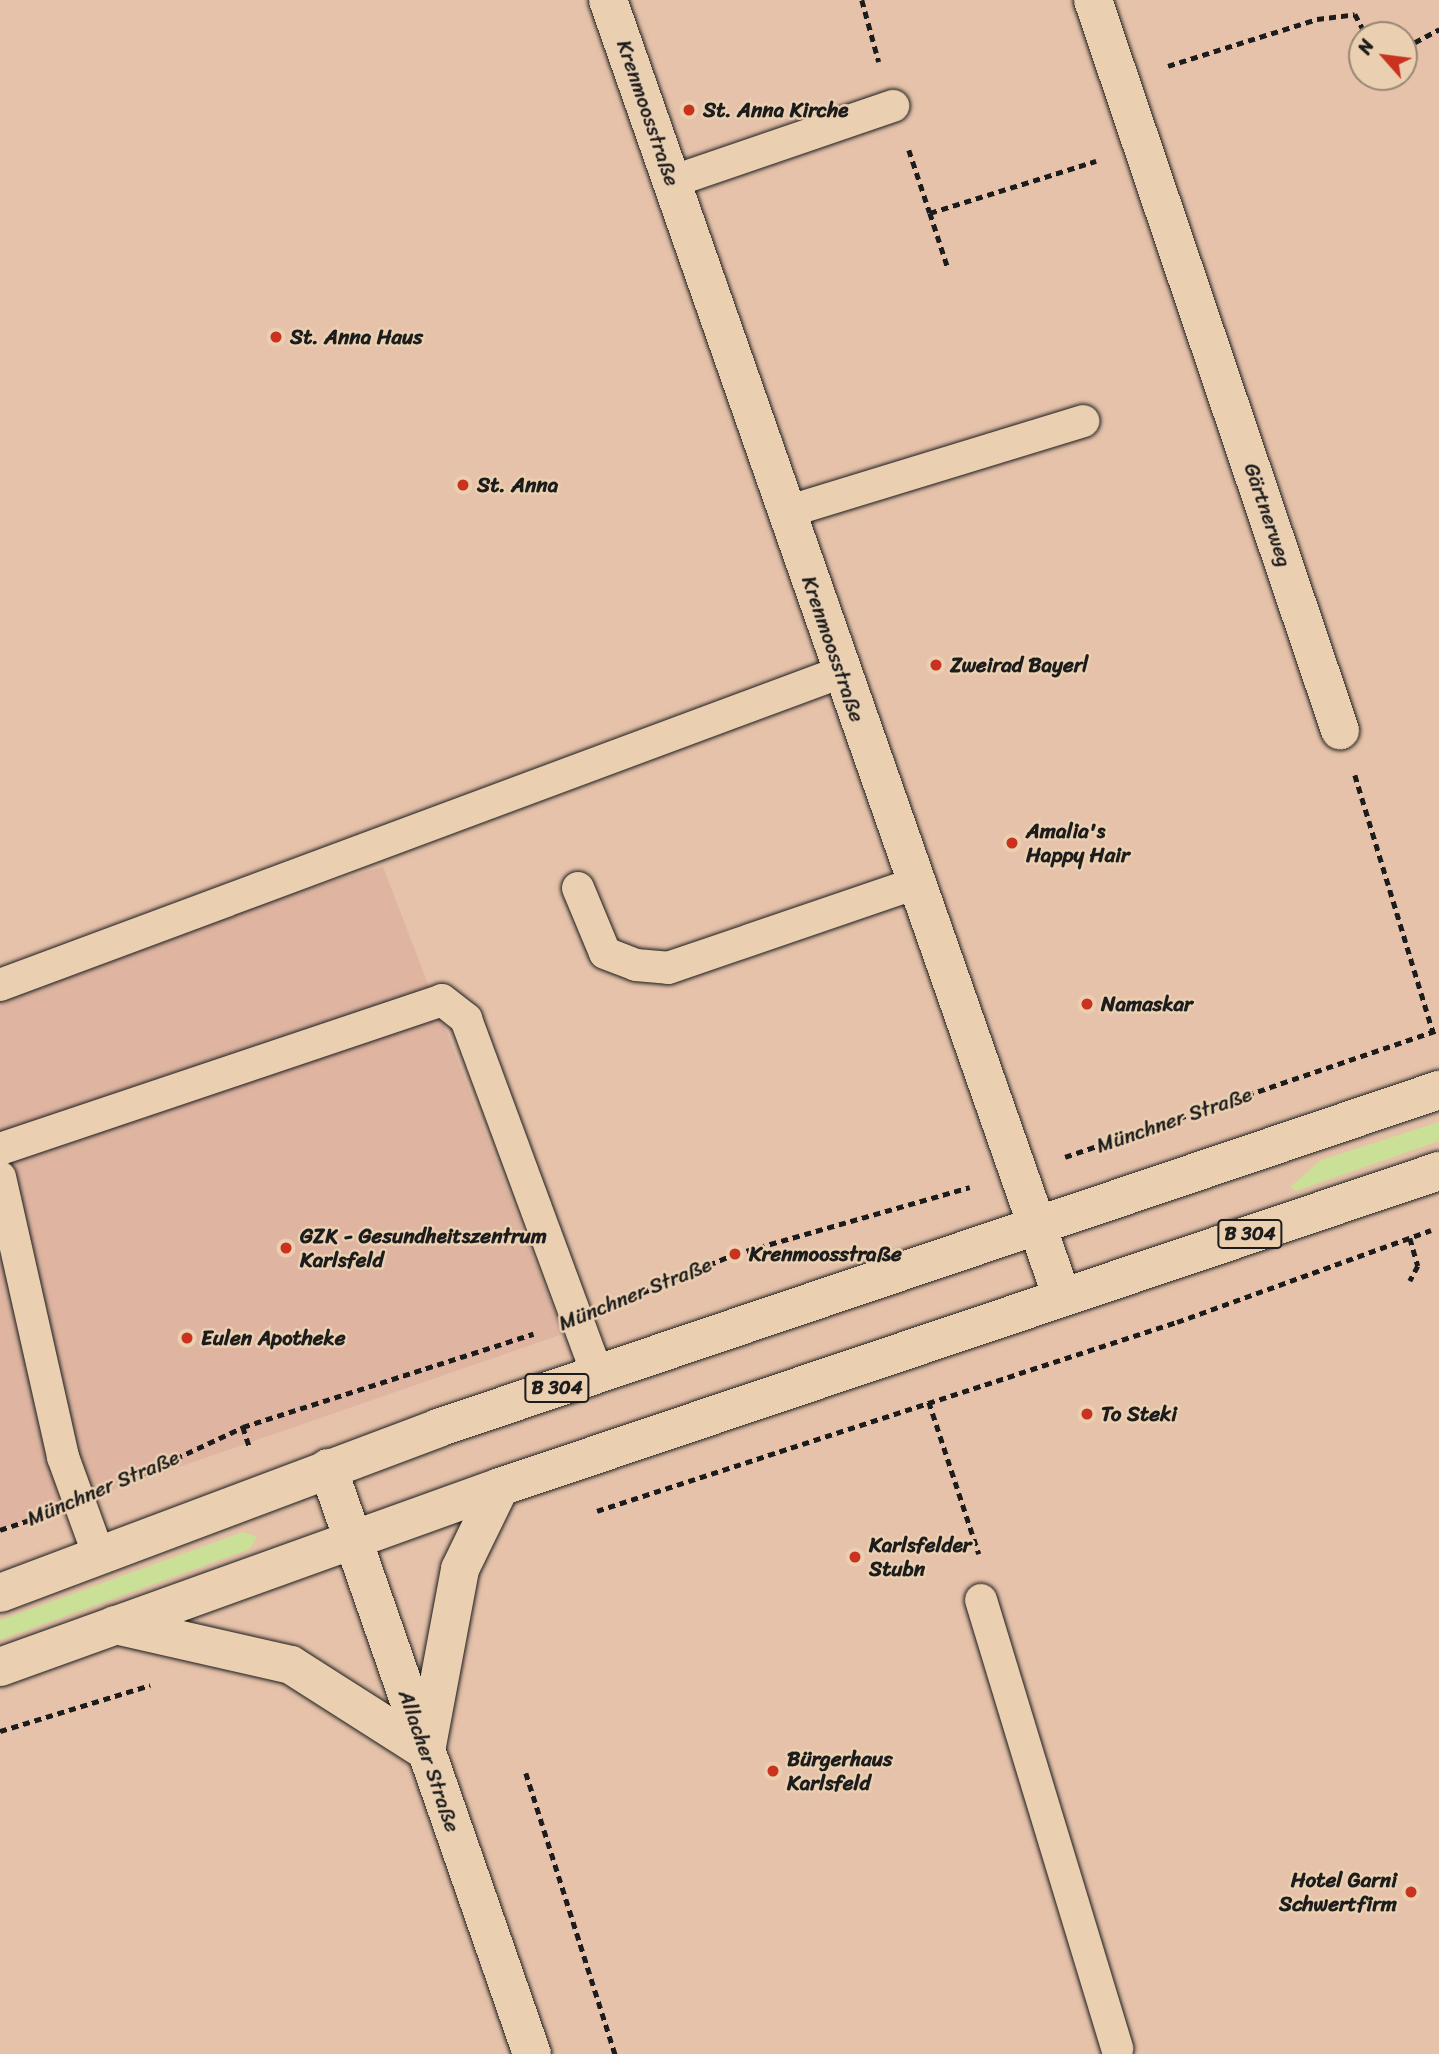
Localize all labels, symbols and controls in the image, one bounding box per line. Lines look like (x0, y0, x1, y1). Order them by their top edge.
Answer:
north arrow (1348, 21, 1418, 91)
text: N (1348, 33, 1383, 60)
street label: Krenmoosstraße (611, 37, 685, 189)
place label: St. Anna Kirche (703, 97, 849, 123)
marker: St. Anna Kirche (681, 102, 697, 118)
place label: St. Anna Haus (290, 324, 423, 350)
marker: St. Anna Haus (268, 329, 284, 345)
street label: Gärtnerweg (1238, 460, 1298, 570)
place label: St. Anna (477, 472, 558, 498)
marker: St. Anna (455, 477, 471, 493)
street label: Krenmoosstraße (796, 573, 870, 725)
place label: Zweirad Bayerl (950, 652, 1088, 678)
marker: Zweirad Bayerl (928, 657, 944, 673)
place label: Amalia's Happy Hair (1026, 818, 1130, 868)
marker: Amalia's Happy Hair (1004, 835, 1020, 851)
place label: Namaskar (1101, 991, 1193, 1017)
marker: Namaskar (1079, 996, 1095, 1012)
street label: Münchner Straße (1092, 1081, 1256, 1159)
road number: B 304 (1217, 1218, 1283, 1250)
place label: GZK - Gesundheitszentrum Karlsfeld (300, 1223, 547, 1273)
marker: GZK - Gesundheitszentrum Karlsfeld (278, 1240, 294, 1256)
place label: Krenmoosstraße (749, 1241, 902, 1267)
marker: Krenmoosstraße (727, 1246, 743, 1262)
street label: Münchner Straße (554, 1252, 716, 1336)
place label: Eulen Apotheke (201, 1325, 345, 1351)
marker: Eulen Apotheke (179, 1330, 195, 1346)
road number: B 304 (524, 1372, 590, 1404)
place label: To Steki (1101, 1401, 1177, 1427)
marker: To Steki (1079, 1406, 1095, 1422)
street label: Münchner Straße (23, 1444, 183, 1532)
place label: Karlsfelder Stubn (869, 1532, 971, 1582)
marker: Karlsfelder Stubn (847, 1549, 863, 1565)
street label: Allacher Straße (393, 1686, 465, 1836)
place label: Bürgerhaus Karlsfeld (787, 1746, 893, 1796)
marker: Bürgerhaus Karlsfeld (765, 1763, 781, 1779)
place label: Hotel Garni Schwertfirm (1279, 1867, 1397, 1917)
marker: Hotel Garni Schwertfirm (1403, 1884, 1419, 1900)

